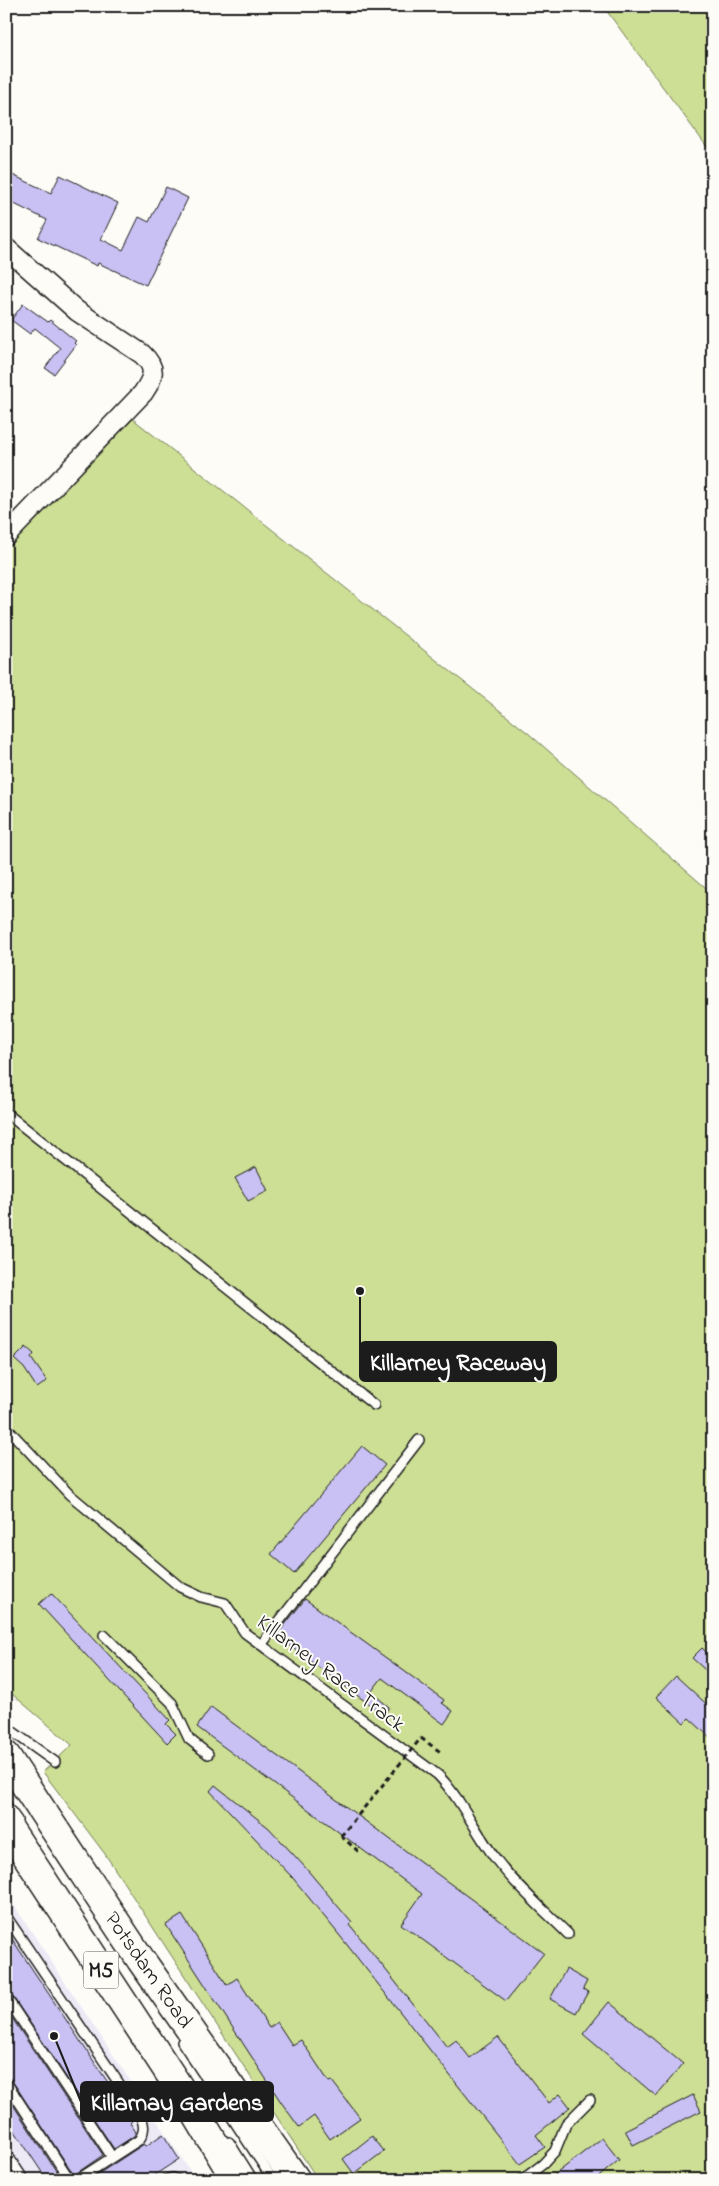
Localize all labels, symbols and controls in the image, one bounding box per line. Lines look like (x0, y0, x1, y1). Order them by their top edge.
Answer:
callout: Killarney Raceway (360, 1342, 556, 1381)
text: Killarney Raceway (370, 1347, 546, 1383)
street label: Killarney Race Track (248, 1608, 412, 1742)
street label: Potsdam Road (95, 1906, 200, 2036)
road number: M5 (84, 1952, 118, 1988)
callout: Killarnay Gardens (81, 2082, 273, 2121)
text: Killarnay Gardens (91, 2087, 263, 2123)

